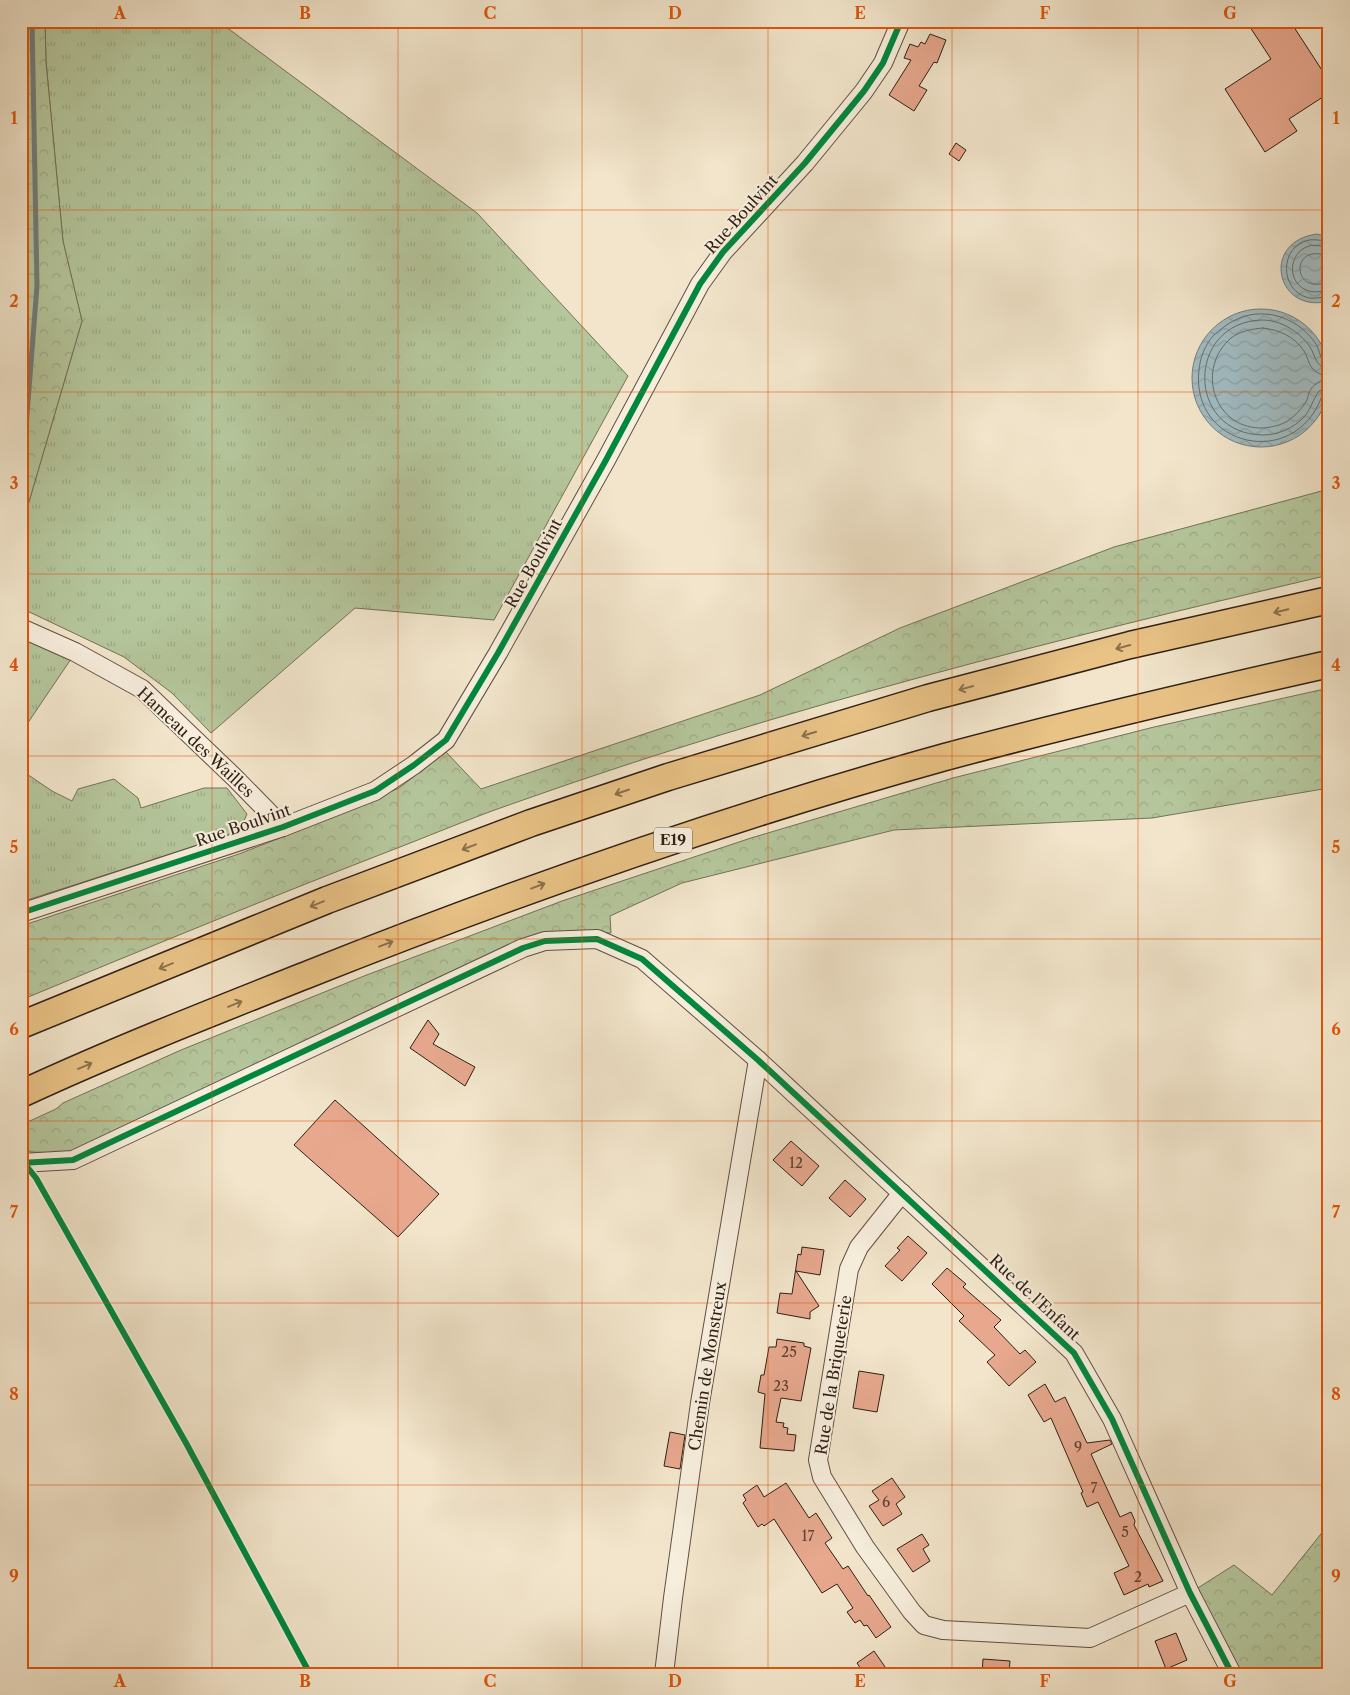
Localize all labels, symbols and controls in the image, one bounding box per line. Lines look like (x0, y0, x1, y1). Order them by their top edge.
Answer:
text: A (113, 3, 127, 23)
text: B (299, 3, 311, 23)
text: C (484, 3, 496, 23)
text: D (668, 3, 682, 23)
text: E (854, 3, 866, 23)
text: F (1040, 3, 1051, 23)
text: G (1223, 3, 1237, 23)
text: 1 (10, 108, 18, 128)
text: 1 (1332, 108, 1340, 128)
street label: Rue Boulvint (700, 170, 782, 258)
text: 2 (9, 291, 19, 311)
text: 2 (1331, 291, 1341, 311)
text: 3 (9, 473, 19, 493)
text: 3 (1331, 473, 1341, 493)
street label: Rue Boulvint (500, 514, 566, 611)
one-way arrow (1274, 607, 1290, 616)
one-way arrow (1115, 643, 1131, 652)
text: 4 (9, 655, 19, 675)
text: 4 (1331, 655, 1341, 675)
street label: Hameau des Wailles (133, 683, 259, 801)
one-way arrow (958, 684, 974, 694)
one-way arrow (802, 729, 818, 739)
one-way arrow (614, 788, 630, 798)
street label: Rue Boulvint (193, 799, 294, 851)
road number: E19 (654, 828, 692, 852)
text: 5 (10, 837, 19, 857)
text: 5 (1332, 837, 1341, 857)
one-way arrow (461, 843, 476, 852)
one-way arrow (530, 881, 545, 891)
one-way arrow (310, 900, 325, 910)
one-way arrow (378, 939, 393, 948)
one-way arrow (159, 962, 174, 971)
one-way arrow (227, 998, 242, 1008)
text: 6 (9, 1019, 19, 1039)
text: 6 (1331, 1019, 1341, 1039)
one-way arrow (77, 1060, 92, 1070)
house number: 12 (789, 1154, 803, 1172)
text: 7 (10, 1202, 19, 1222)
text: 7 (1332, 1202, 1341, 1222)
street label: Rue de l'Enfant (985, 1250, 1085, 1344)
street label: Chemin de Monstreux (684, 1279, 730, 1452)
street label: Rue de la Briqueterie (810, 1294, 856, 1456)
house number: 25 (781, 1343, 797, 1361)
house number: 23 (773, 1377, 789, 1395)
text: 8 (9, 1384, 19, 1404)
text: 8 (1331, 1384, 1341, 1404)
house number: 9 (1074, 1438, 1082, 1456)
house number: 7 (1091, 1479, 1098, 1497)
house number: 6 (882, 1493, 890, 1511)
house number: 5 (1121, 1523, 1129, 1541)
house number: 17 (802, 1527, 814, 1545)
text: 9 (9, 1566, 19, 1586)
text: 9 (1331, 1566, 1341, 1586)
house number: 2 (1134, 1568, 1142, 1586)
text: A (113, 1671, 127, 1691)
text: B (299, 1671, 311, 1691)
text: C (484, 1671, 496, 1691)
text: D (668, 1671, 682, 1691)
text: E (854, 1671, 866, 1691)
text: F (1040, 1671, 1051, 1691)
text: G (1223, 1671, 1237, 1691)

